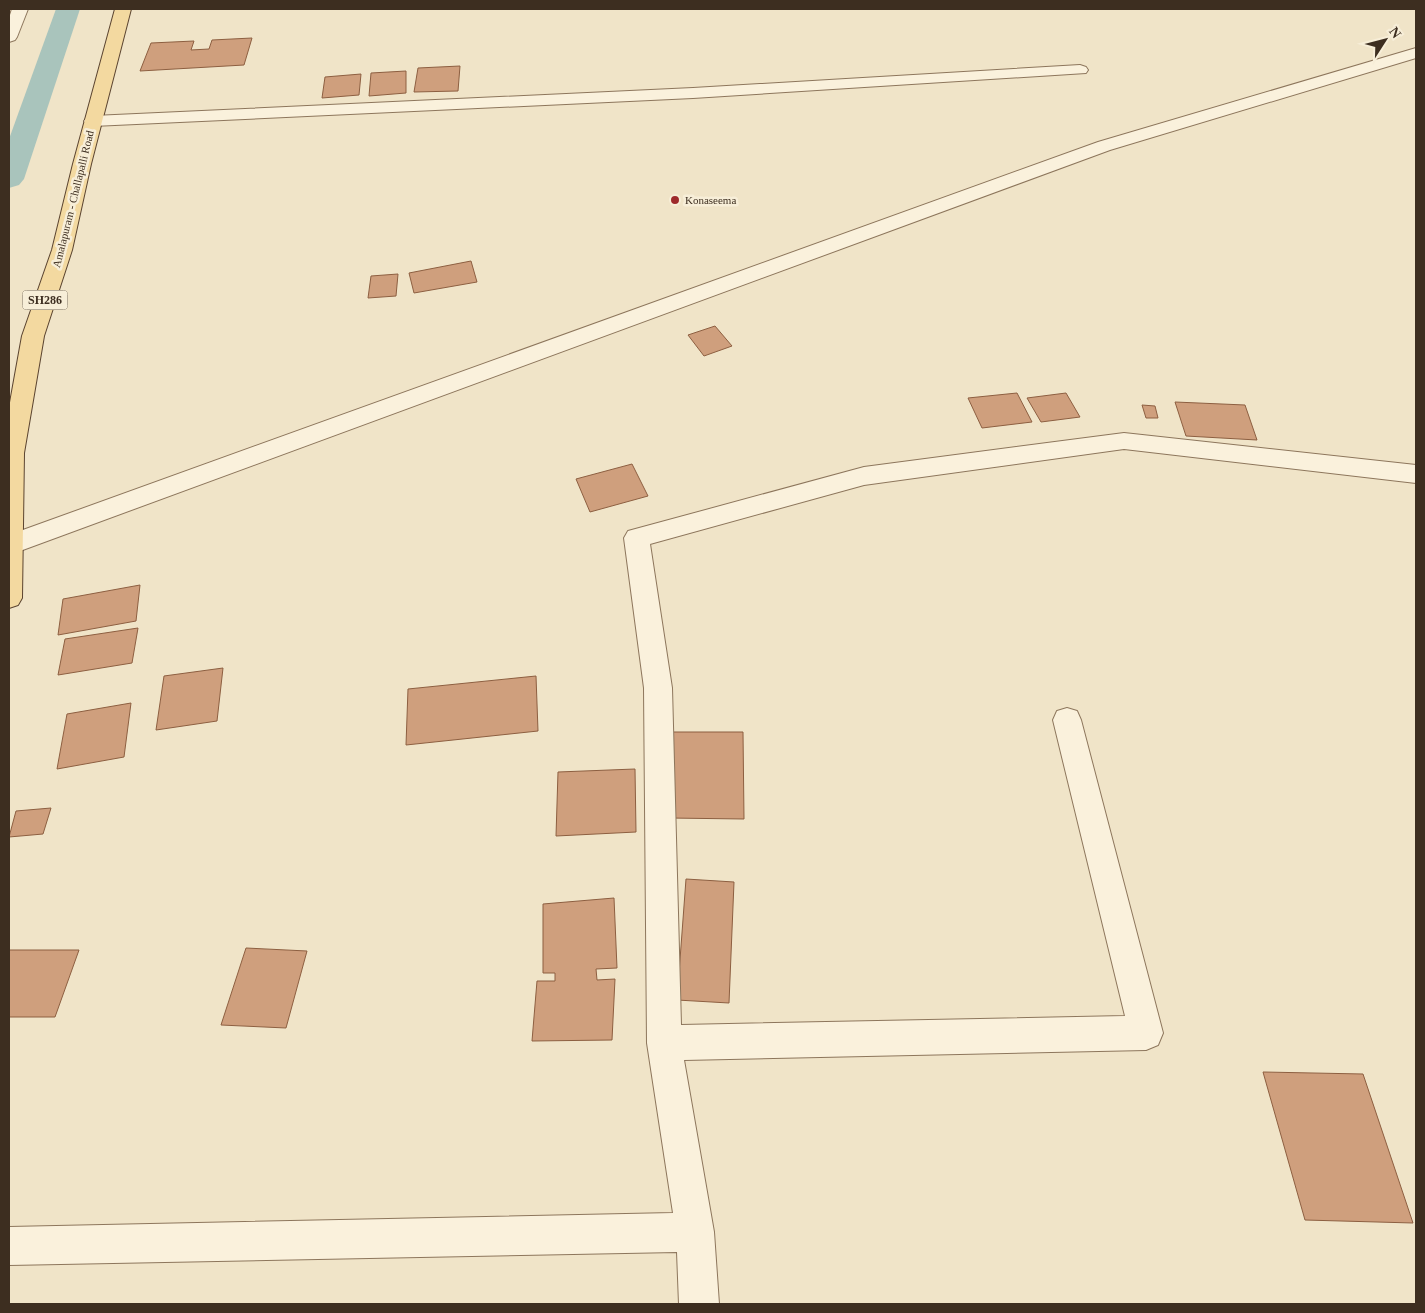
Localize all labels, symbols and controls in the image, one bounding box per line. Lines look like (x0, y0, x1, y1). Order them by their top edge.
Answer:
north arrow (1360, 15, 1410, 65)
text: N (1386, 24, 1404, 41)
street label: Amalapuram - Challapalli Road (50, 129, 96, 269)
marker: Konaseema (669, 194, 681, 206)
place label: Konaseema (685, 194, 736, 206)
road number: SH286 (22, 290, 68, 310)

